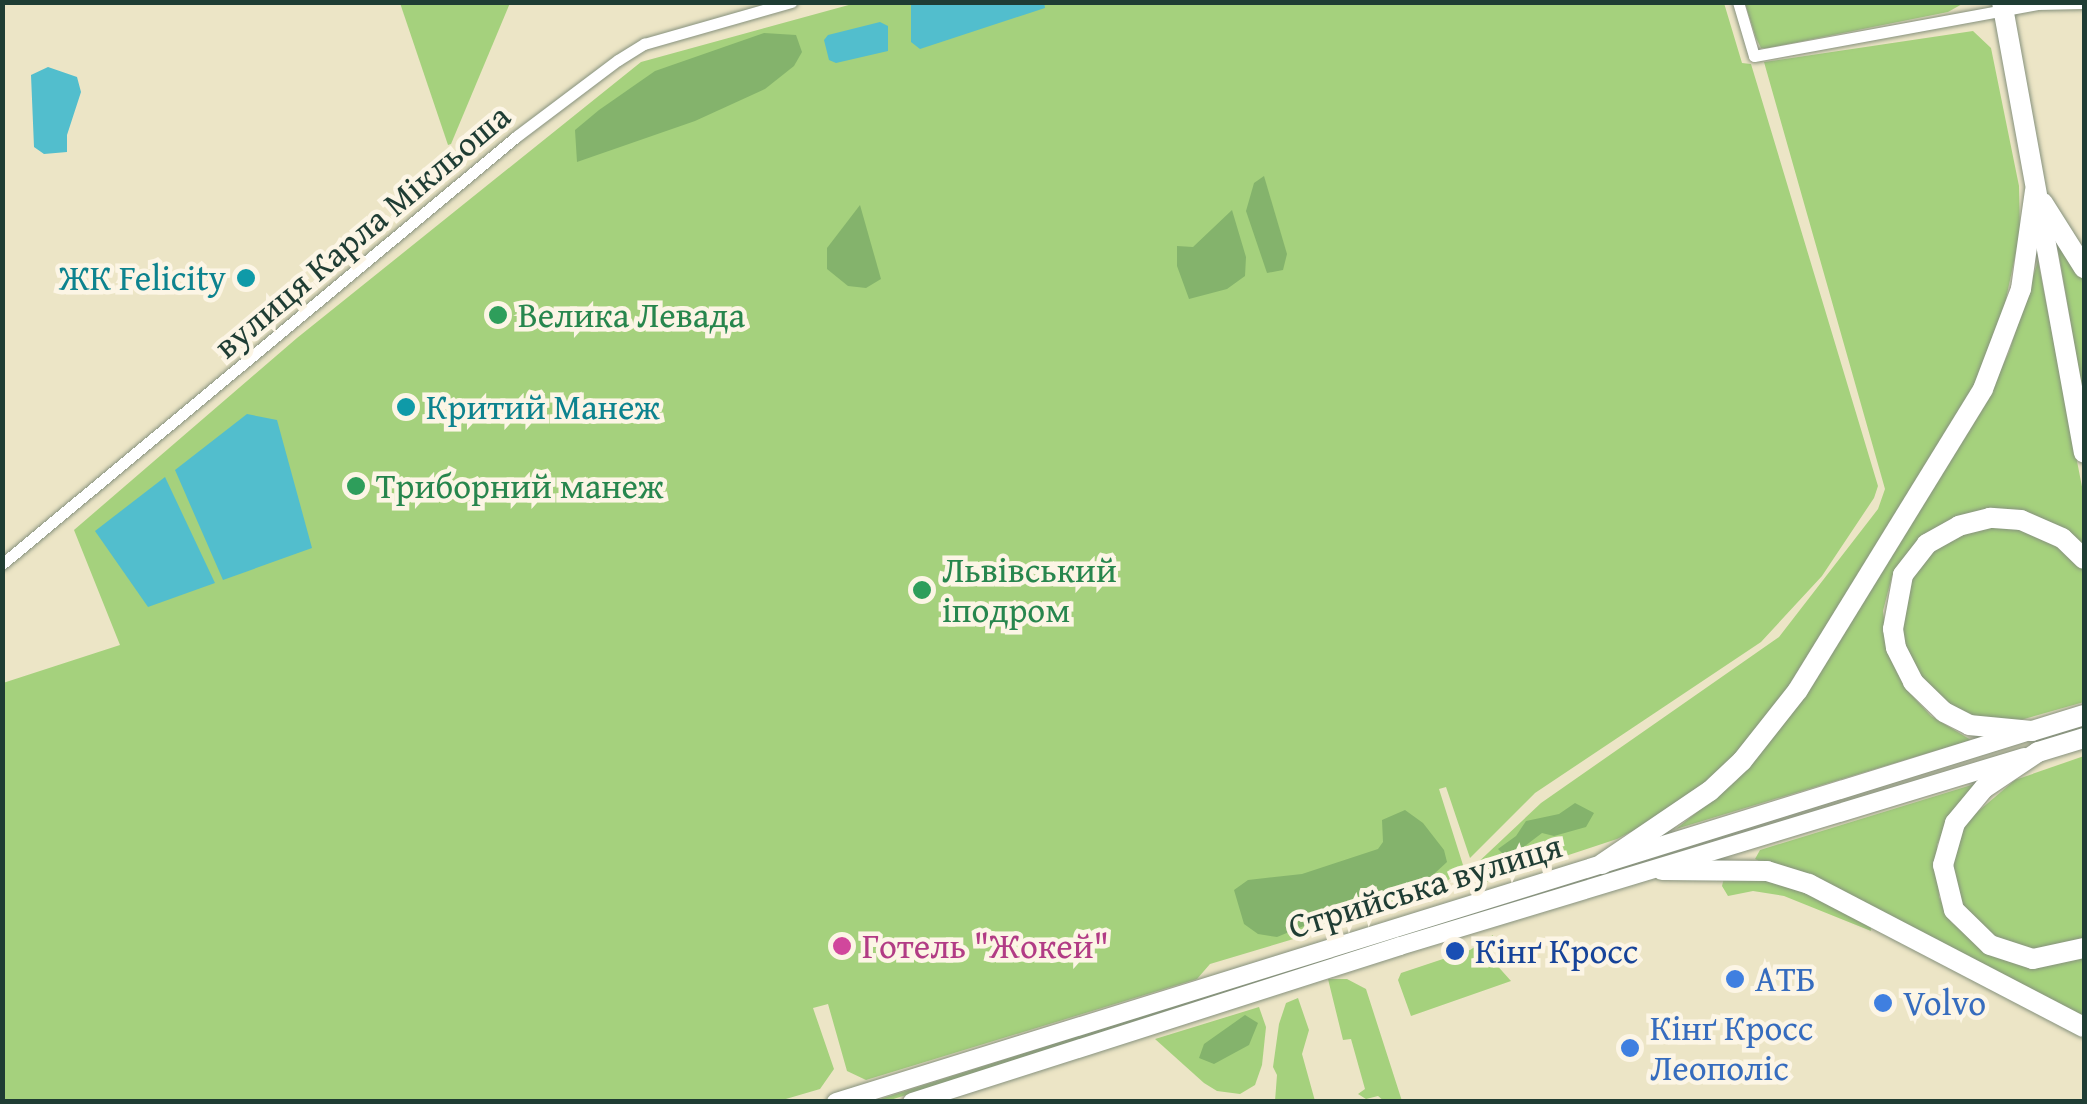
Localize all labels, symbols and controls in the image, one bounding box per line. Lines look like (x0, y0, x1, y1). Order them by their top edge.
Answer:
street label: вулиця Карла Мікльоша (205, 95, 519, 367)
place label: ЖК Felicity (59, 257, 226, 299)
marker: ЖК Felicity (235, 267, 257, 289)
place label: Велика Левада (518, 294, 745, 336)
marker: Велика Левада (487, 304, 509, 326)
place label: Критий Манеж (426, 386, 660, 428)
marker: Критий Манеж (395, 396, 417, 418)
place label: Триборний манеж (376, 465, 664, 507)
marker: Триборний манеж (345, 475, 367, 497)
place label: Львівський іподром (942, 549, 1117, 631)
marker: Львівський іподром (911, 579, 933, 601)
street label: Стрийська вулиця (1283, 824, 1567, 948)
place label: Готель "Жокей" (862, 925, 1109, 967)
place label: Кінґ Кросс (1475, 930, 1638, 972)
marker: Готель "Жокей" (831, 935, 853, 957)
marker: Кінґ Кросс (1444, 940, 1466, 962)
place label: АТБ (1755, 958, 1816, 1000)
marker: АТБ (1724, 968, 1746, 990)
place label: Volvo (1903, 982, 1986, 1024)
marker: Volvo (1872, 992, 1894, 1014)
place label: Кінґ Кросс Леополіс (1650, 1007, 1813, 1089)
marker: Кінґ Кросс Леополіс (1619, 1037, 1641, 1059)

